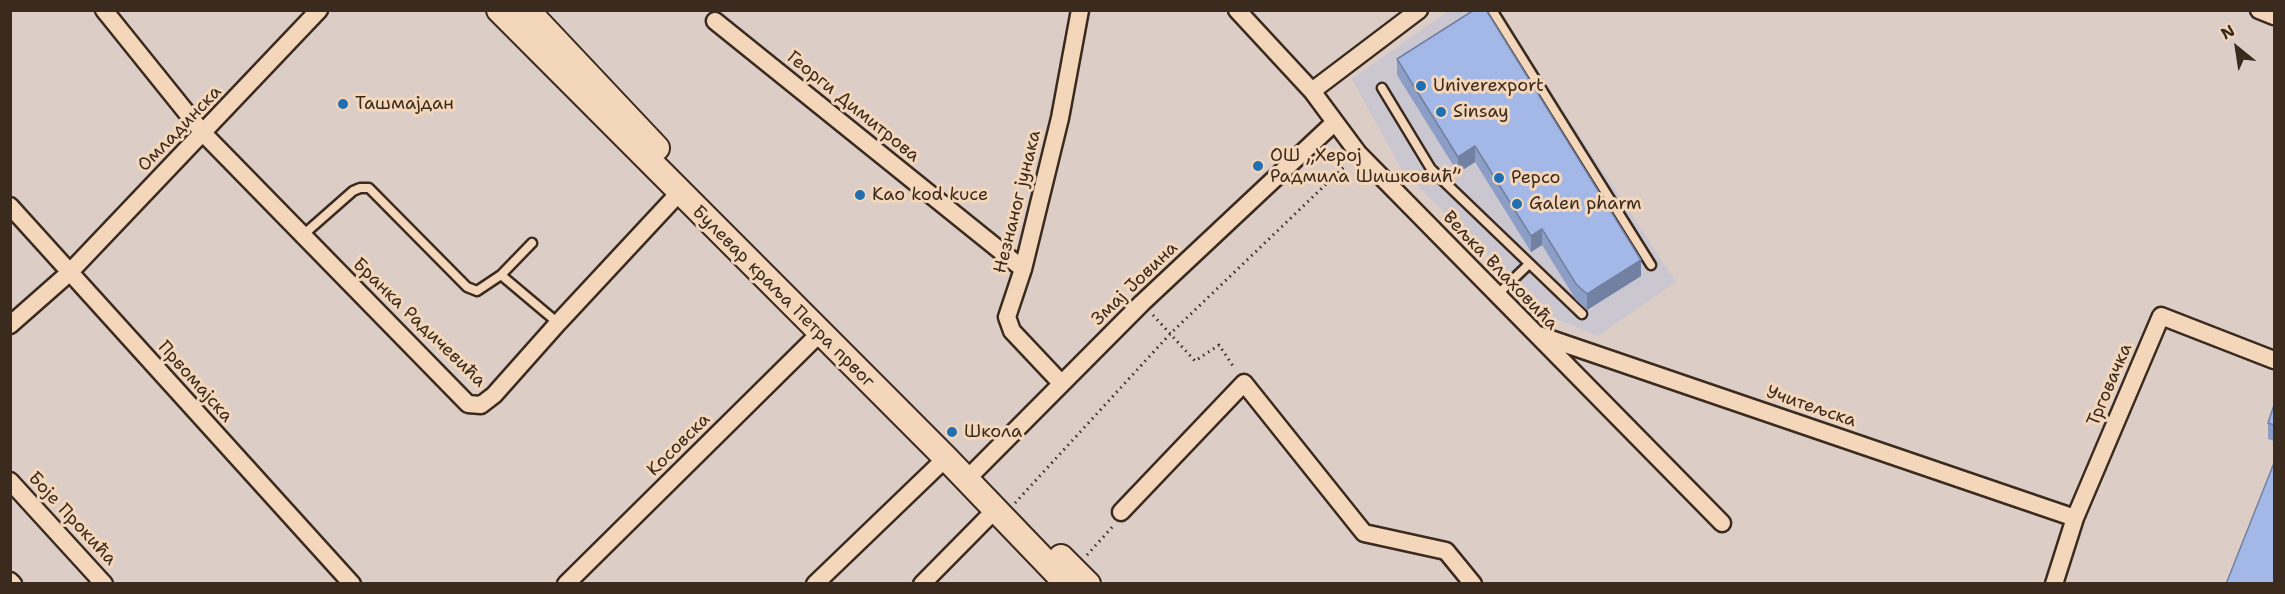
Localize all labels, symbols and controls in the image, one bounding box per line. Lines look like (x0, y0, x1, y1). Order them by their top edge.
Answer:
north arrow (2207, 18, 2267, 78)
text: N (2217, 20, 2238, 44)
street label: Георги Димитрова (782, 47, 924, 167)
place label: Univerexport (1433, 75, 1544, 97)
marker: Univerexport (1414, 79, 1428, 93)
street label: Омладинска (134, 81, 226, 177)
place label: Ташмајдан (355, 93, 454, 115)
marker: Ташмајдан (336, 97, 350, 111)
place label: Sinsay (1453, 101, 1509, 123)
marker: Sinsay (1434, 105, 1448, 119)
street label: Незнаног јунака (990, 128, 1046, 276)
place label: ОШ „Херој Радмила Шишковић” (1270, 145, 1461, 188)
marker: ОШ „Херој Радмила Шишковић” (1251, 159, 1265, 173)
place label: Pepco (1511, 167, 1561, 189)
marker: Pepco (1492, 171, 1506, 185)
place label: Kao kod kuce (872, 184, 988, 206)
marker: Kao kod kuce (853, 188, 867, 202)
place label: Galen pharm (1529, 193, 1642, 215)
marker: Galen pharm (1510, 197, 1524, 211)
street label: Булевар краља Петра првог (687, 201, 879, 393)
street label: Вељка Влаховића (1438, 207, 1562, 335)
street label: Змај Јовина (1087, 238, 1183, 330)
street label: Бранка Радичевића (348, 254, 490, 392)
street label: Првомајска (153, 337, 237, 427)
street label: Трговачка (2083, 340, 2137, 430)
street label: Учитељска (1763, 382, 1859, 432)
street label: Косовска (643, 409, 715, 481)
place label: Школа (964, 421, 1022, 443)
marker: Школа (945, 425, 959, 439)
street label: Боје Прокића (23, 468, 121, 570)

